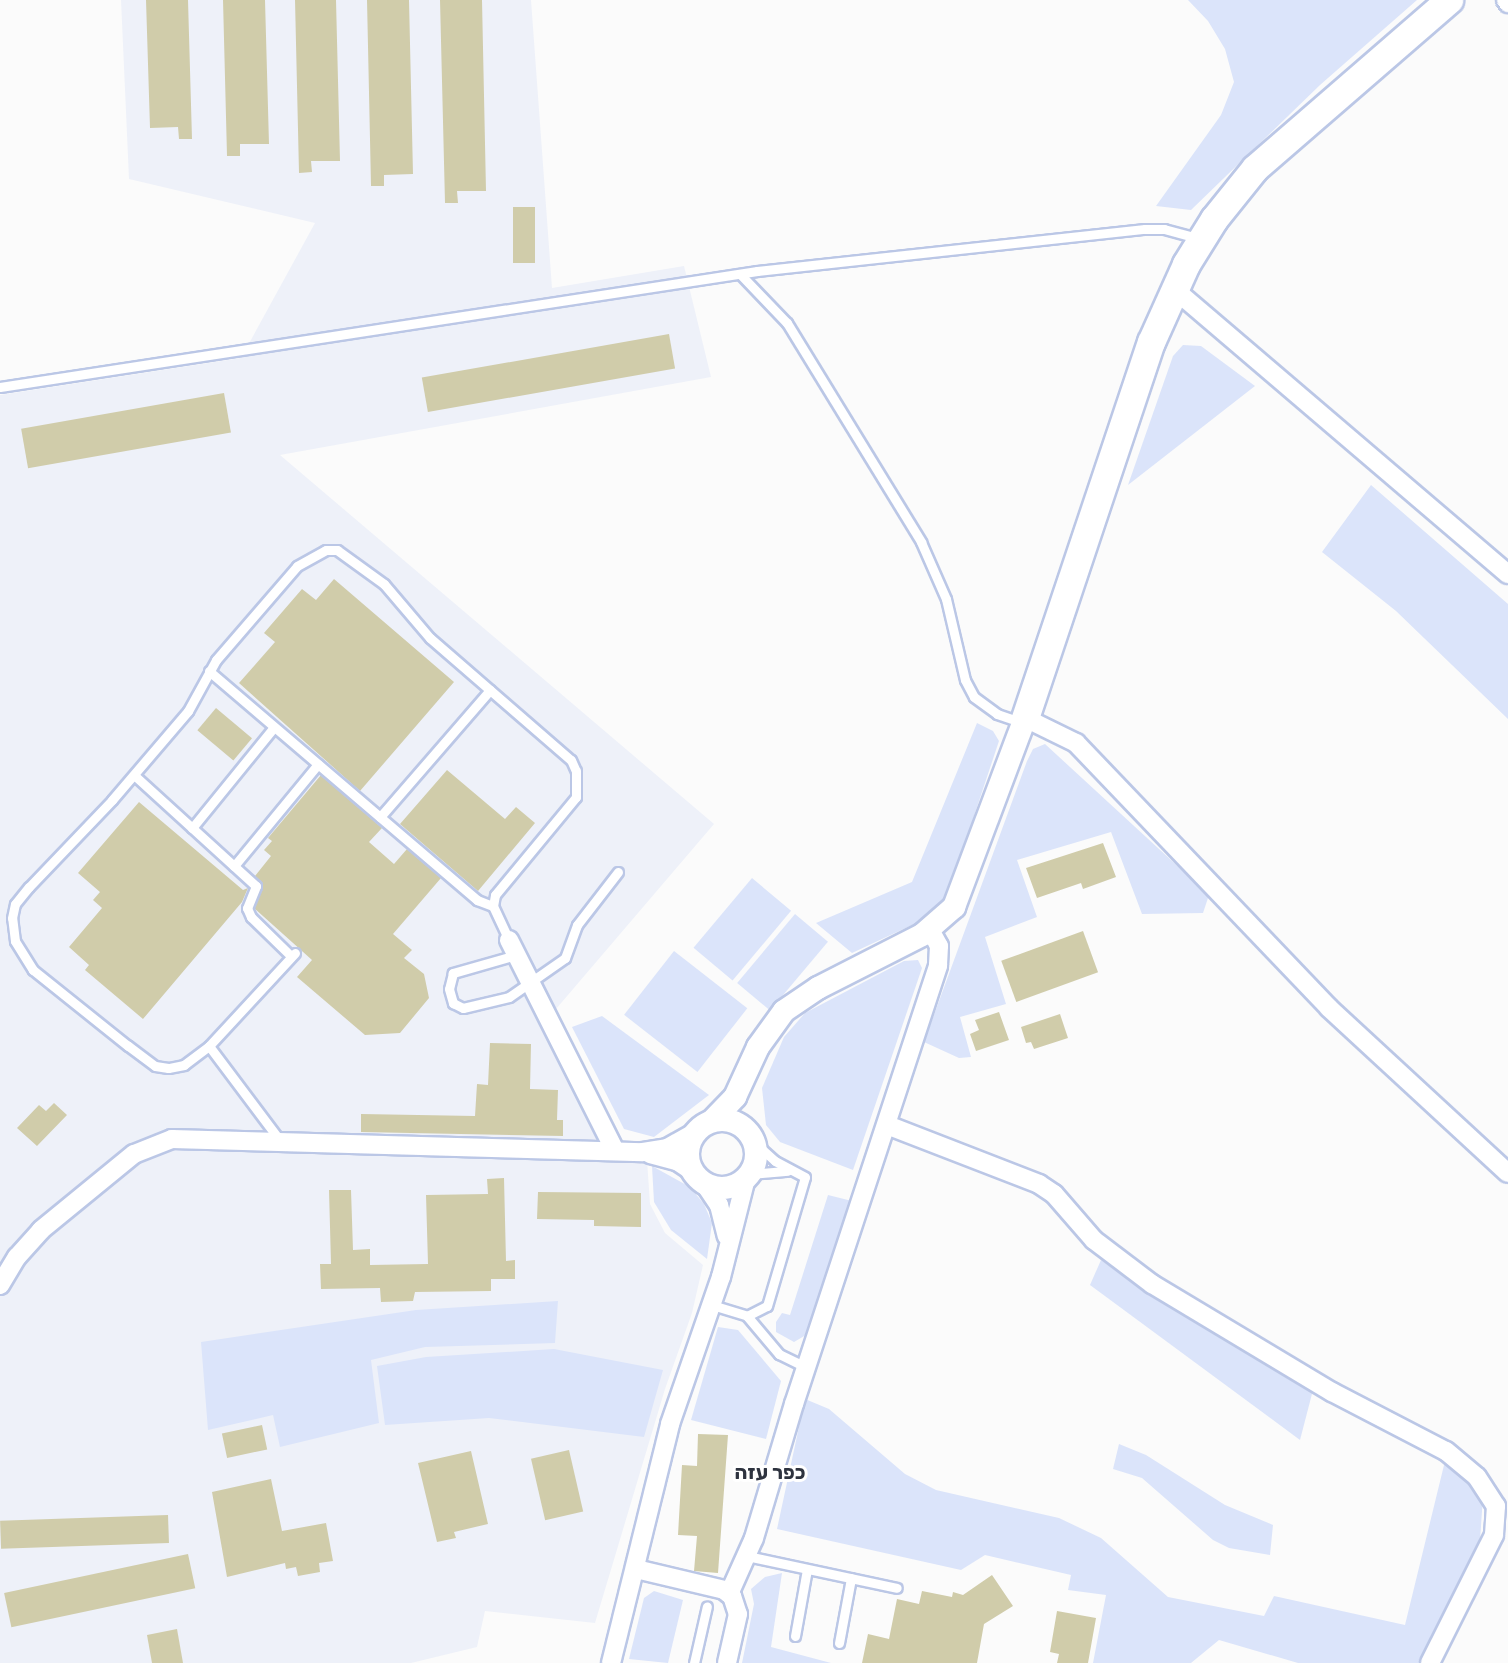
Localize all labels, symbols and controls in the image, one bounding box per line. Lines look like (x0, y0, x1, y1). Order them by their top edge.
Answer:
district label: כפר עזה (734, 1460, 806, 1484)

